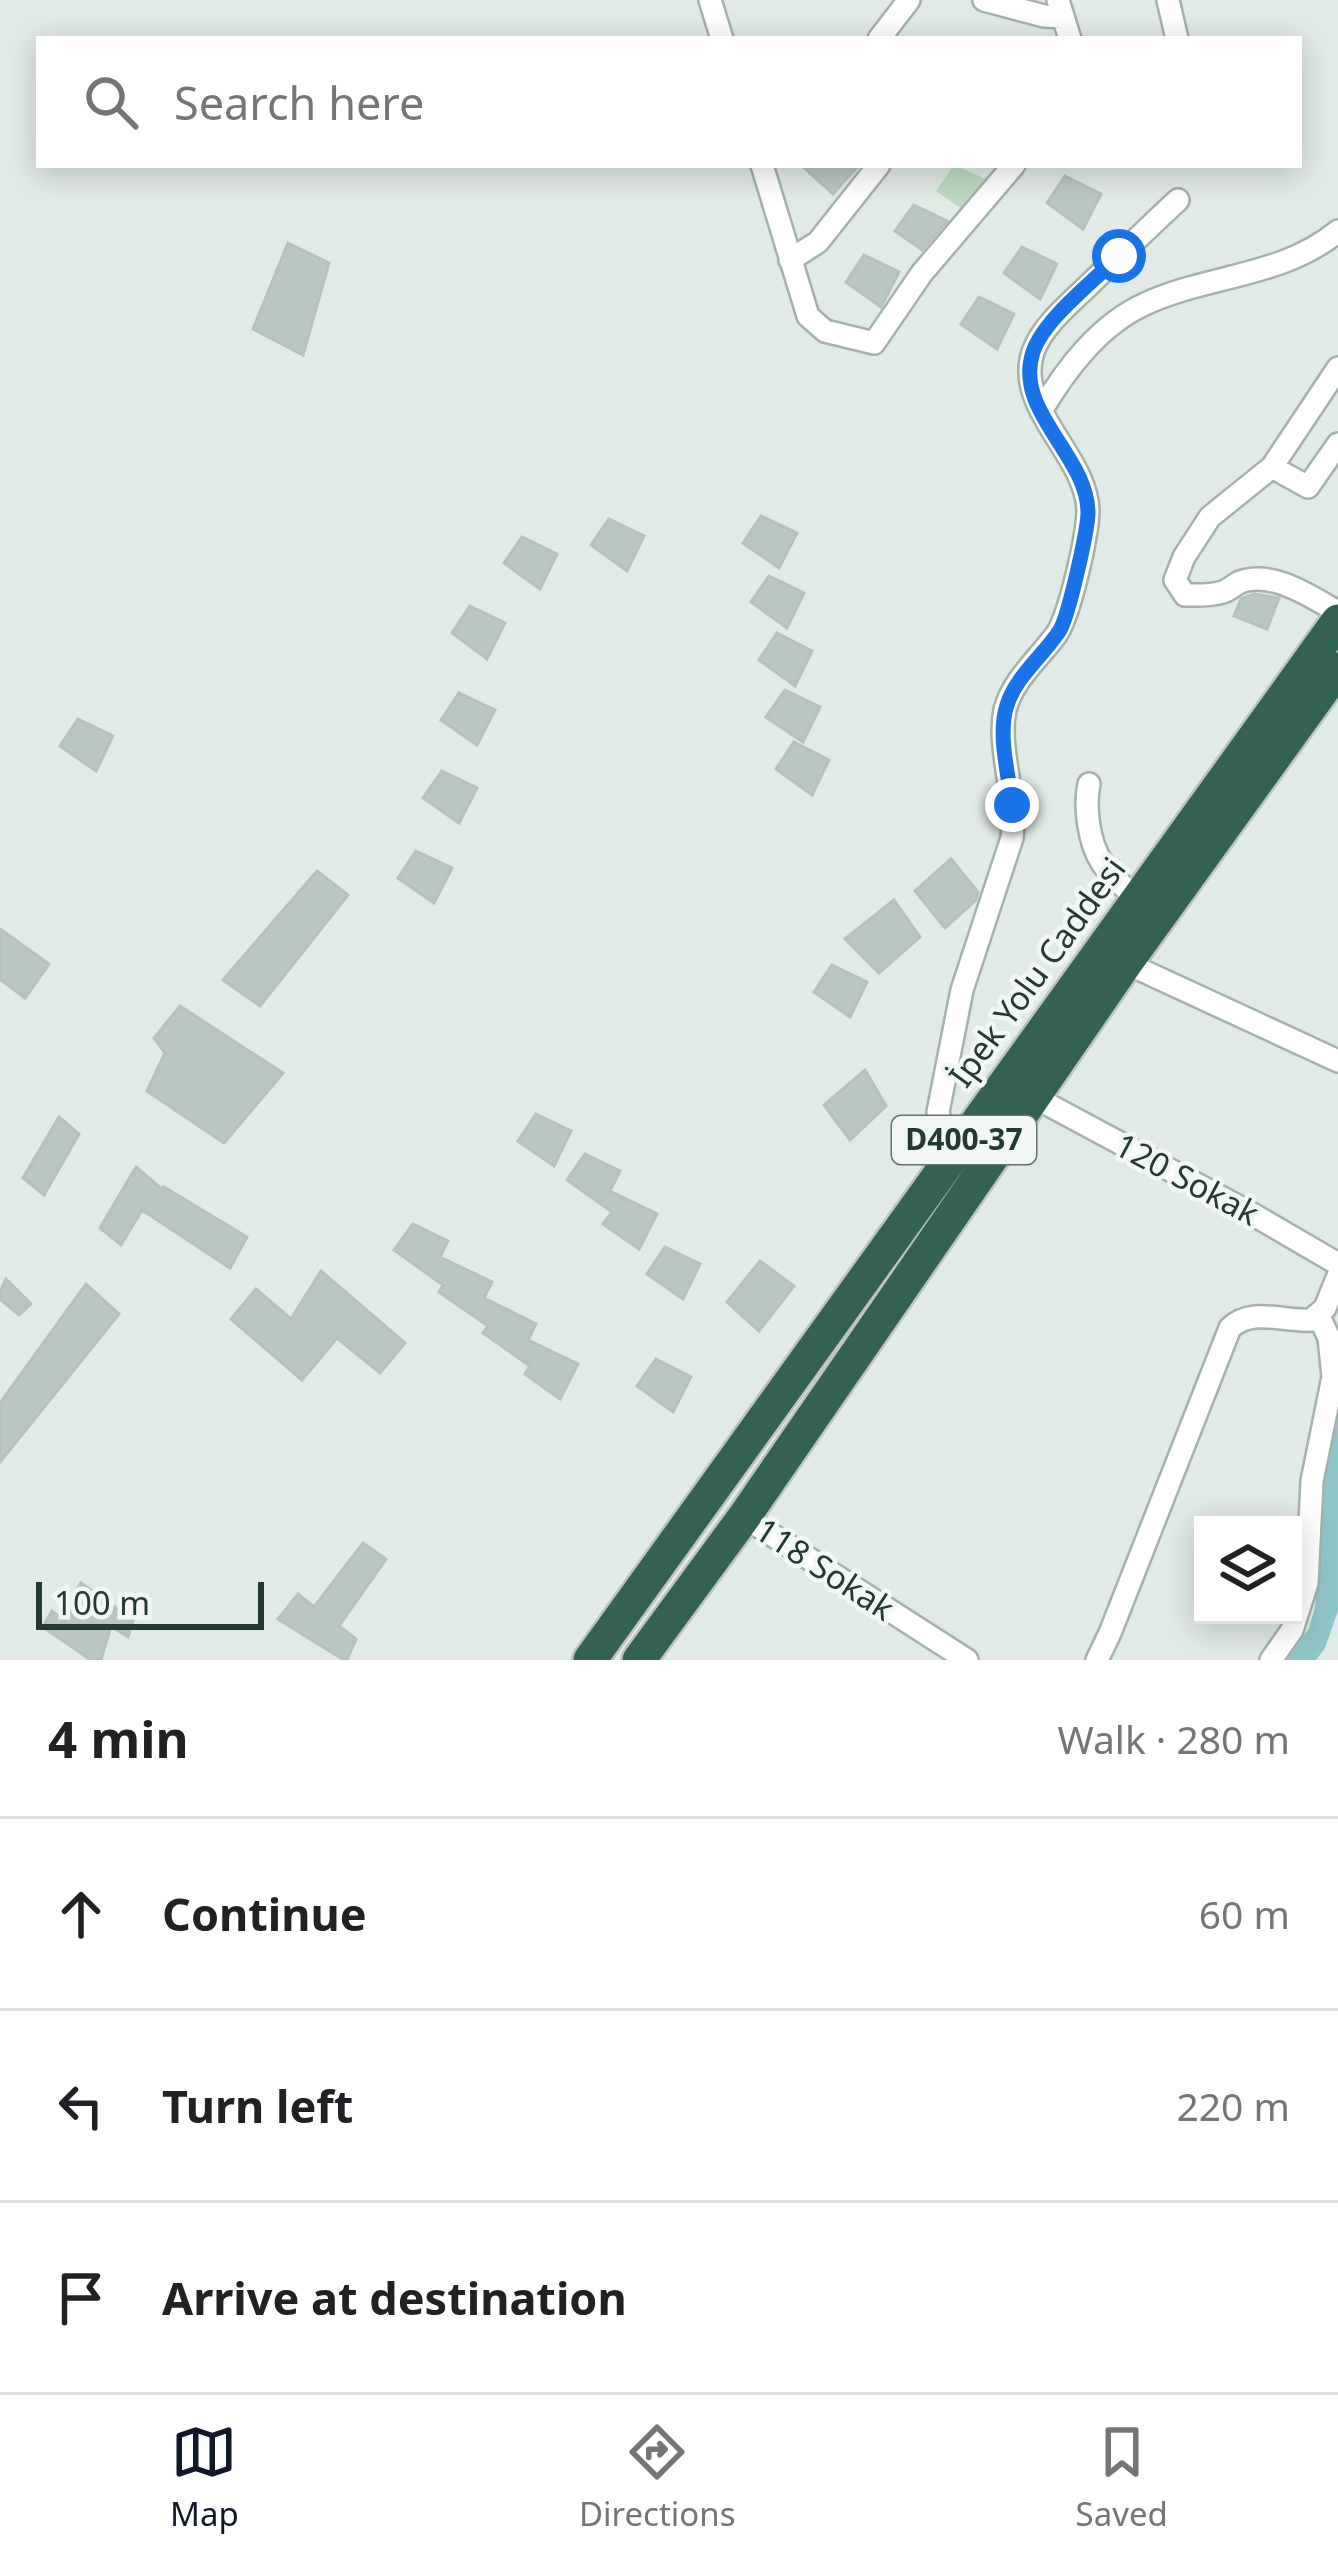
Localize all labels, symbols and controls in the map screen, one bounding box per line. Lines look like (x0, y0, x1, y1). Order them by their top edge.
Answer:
search box (36, 36, 1302, 168)
icon: search (78, 69, 144, 135)
text: Search here (174, 72, 424, 133)
route start (1092, 229, 1146, 283)
route end (985, 778, 1039, 832)
street label: İpek Yolu Caddesi (938, 848, 1135, 1096)
road number: D400-37 (892, 1116, 1036, 1164)
street label: 120 Sokak (1107, 1122, 1267, 1235)
street label: 118 Sokak (747, 1507, 904, 1630)
map controls (1194, 1516, 1302, 1624)
button: layers (1194, 1516, 1302, 1624)
scale bar (36, 1576, 264, 1629)
text: 100 m (54, 1580, 150, 1625)
text: 4 min (48, 1703, 189, 1773)
text: Walk · 280 m (1057, 1712, 1290, 1765)
icon: ahead (48, 1881, 114, 1947)
text: Continue (162, 1883, 367, 1944)
text: 60 m (1199, 1887, 1290, 1940)
icon: left (48, 2073, 114, 2139)
text: Turn left (162, 2075, 353, 2136)
text: 220 m (1176, 2079, 1290, 2132)
icon: arrive (48, 2265, 114, 2331)
text: Arrive at destination (162, 2267, 627, 2328)
tab: Map (170, 2419, 239, 2536)
tab: Directions (579, 2419, 736, 2536)
tab: Saved (1076, 2419, 1168, 2536)

